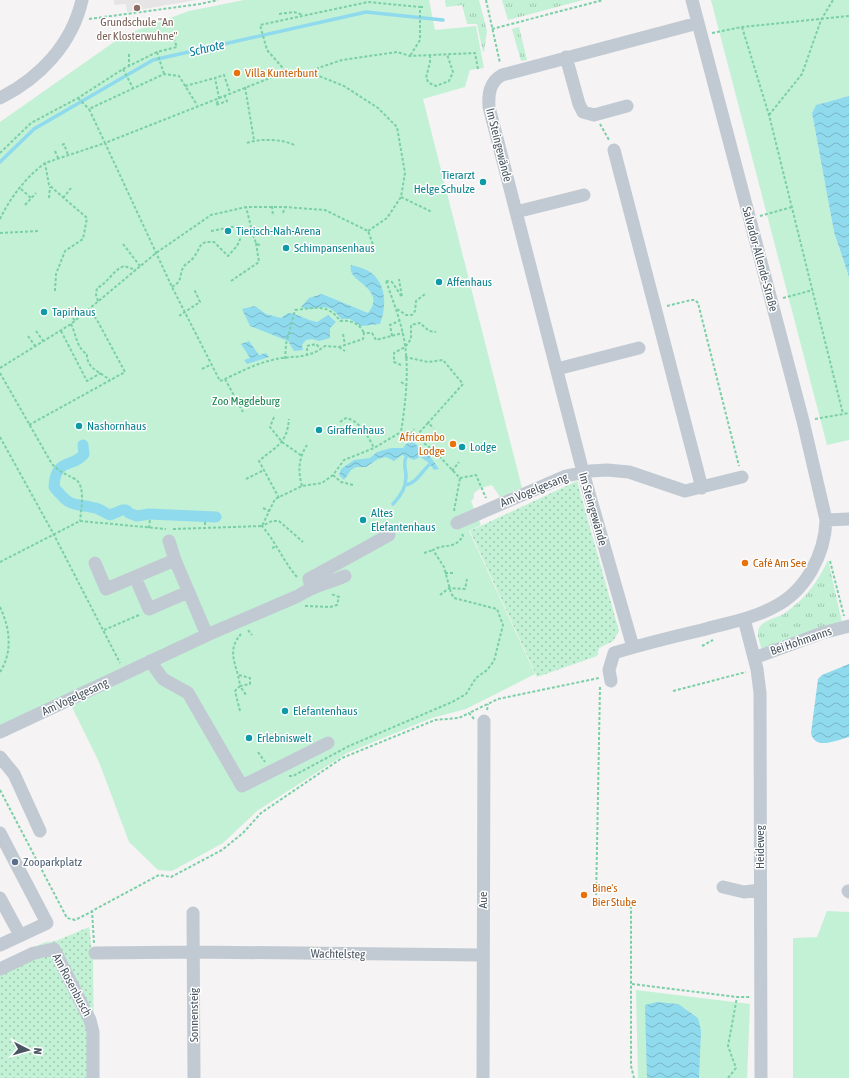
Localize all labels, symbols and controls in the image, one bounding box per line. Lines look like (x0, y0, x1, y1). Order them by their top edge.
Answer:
marker: Grundschule "An der Klosterwuhne" (132, 3, 142, 13)
place label: Grundschule "An der Klosterwuhne" (96, 15, 178, 43)
water label: Schrote (187, 37, 226, 60)
place label: Villa Kunterbunt (245, 66, 318, 80)
marker: Villa Kunterbunt (232, 68, 242, 78)
street label: Im Steingewände (483, 107, 515, 183)
place label: Tierarzt Helge Schulze (414, 168, 476, 196)
marker: Tierarzt Helge Schulze (478, 177, 488, 187)
street label: Salvador-Allende-Straße (739, 205, 781, 313)
place label: Tierisch-Nah-Arena (236, 224, 321, 238)
marker: Tierisch-Nah-Arena (223, 226, 233, 236)
place label: Schimpansenhaus (294, 241, 375, 255)
marker: Schimpansenhaus (281, 243, 291, 253)
place label: Affenhaus (447, 275, 492, 289)
marker: Affenhaus (434, 277, 444, 287)
place label: Tapirhaus (52, 305, 95, 319)
marker: Tapirhaus (39, 307, 49, 317)
park label: Zoo Magdeburg (212, 394, 281, 408)
place label: Nashornhaus (87, 419, 146, 433)
marker: Nashornhaus (74, 421, 84, 431)
place label: Giraffenhaus (327, 423, 384, 437)
marker: Giraffenhaus (314, 425, 324, 435)
place label: Africambo Lodge (400, 430, 445, 458)
marker: Africambo Lodge (448, 439, 458, 449)
place label: Lodge (470, 440, 496, 454)
marker: Lodge (457, 442, 467, 452)
street label: Am Vogelgesang (498, 470, 571, 510)
street label: Im Steingewände (576, 471, 610, 547)
place label: Altes Elefantenhaus (371, 506, 435, 534)
marker: Altes Elefantenhaus (358, 515, 368, 525)
place label: Café Am See (753, 556, 806, 570)
marker: Café Am See (740, 558, 750, 568)
street label: Bei Hohmanns (768, 624, 834, 658)
street label: Am Vogelgesang (39, 675, 111, 719)
place label: Elefantenhaus (293, 704, 357, 718)
marker: Elefantenhaus (280, 706, 290, 716)
place label: Erlebniswelt (257, 731, 312, 745)
marker: Erlebniswelt (244, 733, 254, 743)
street label: Heideweg (753, 824, 767, 869)
place label: Zooparkplatz (23, 855, 83, 869)
marker: Zooparkplatz (10, 857, 20, 867)
place label: Bine's Bier Stube (592, 881, 637, 909)
marker: Bine's Bier Stube (579, 890, 589, 900)
street label: Aue (476, 891, 490, 909)
street label: Wachtelsteg (311, 947, 366, 961)
street label: Am Rosenbusch (50, 951, 94, 1019)
street label: Sonnensteig (187, 987, 201, 1042)
north arrow (8, 1030, 48, 1070)
text: N (32, 1047, 44, 1055)

